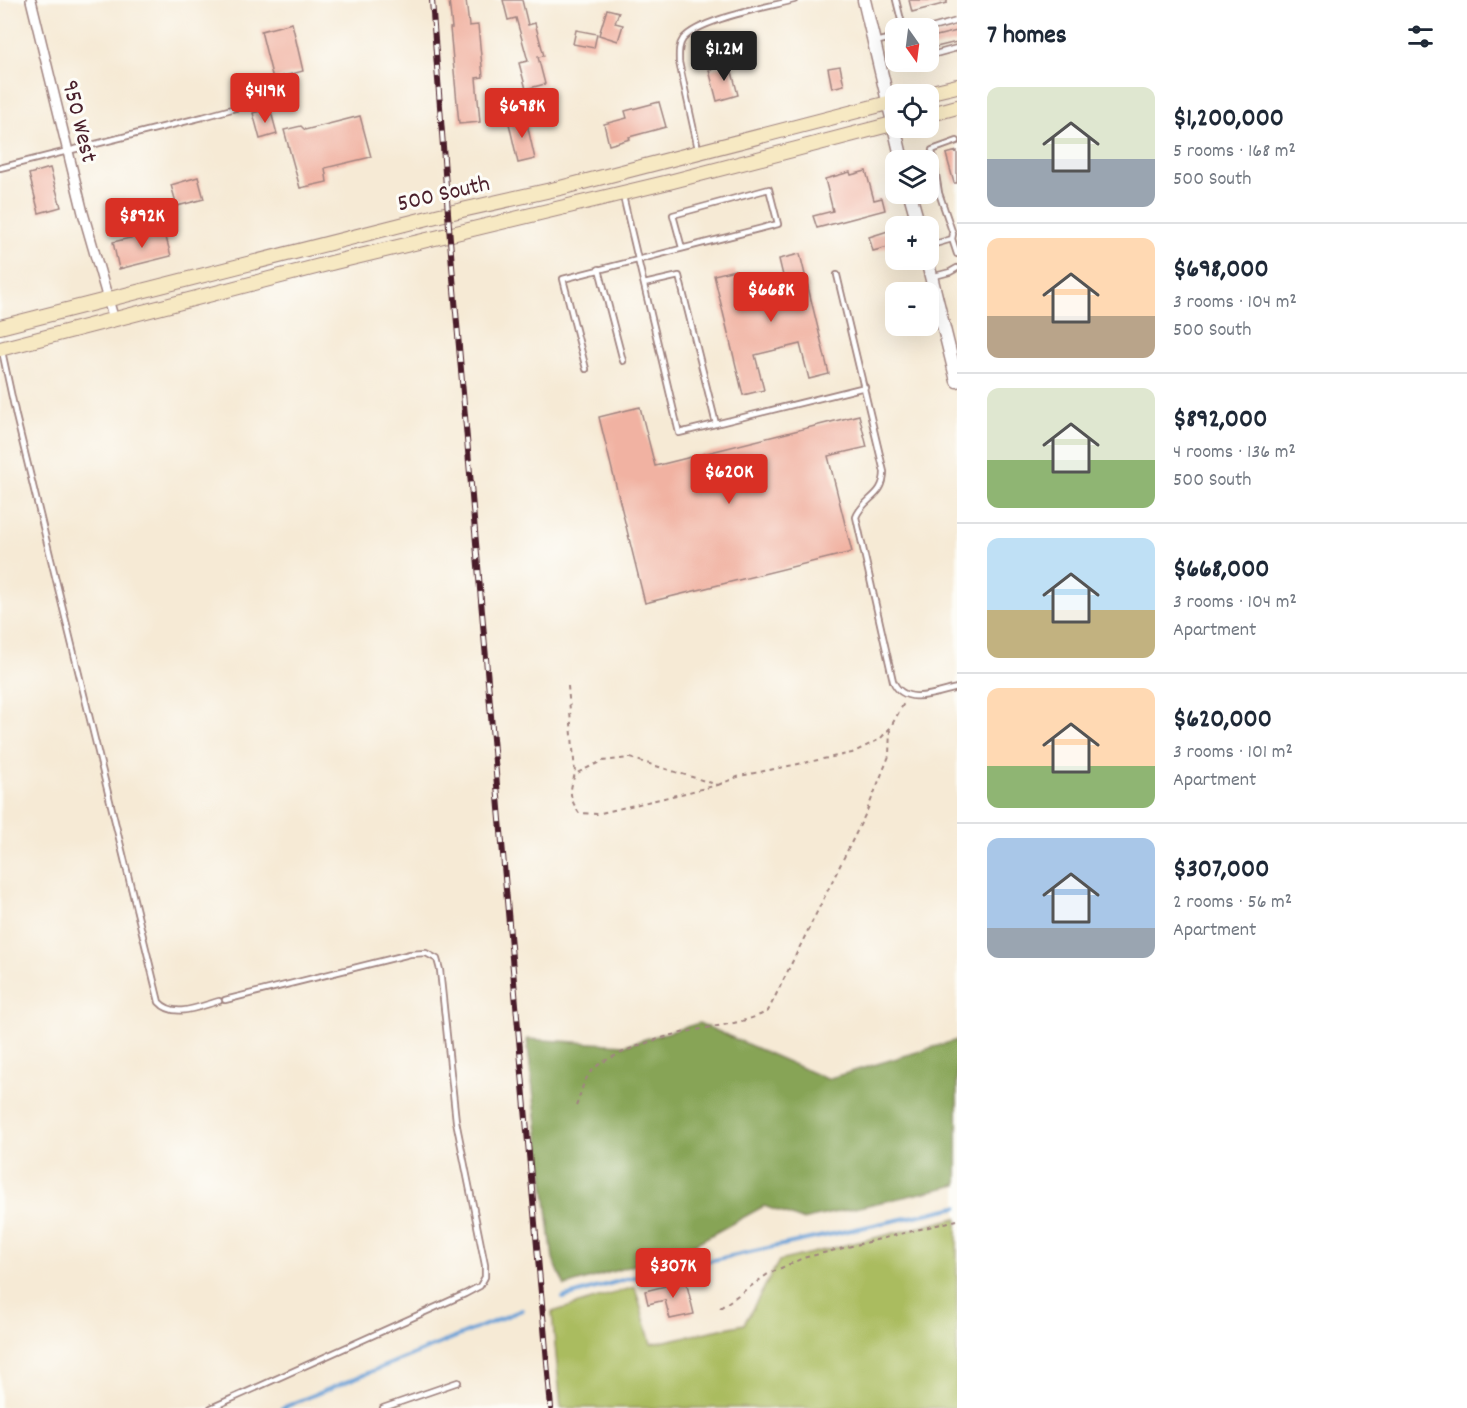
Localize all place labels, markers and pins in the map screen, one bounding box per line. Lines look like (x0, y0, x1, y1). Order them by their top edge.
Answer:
pin: $1.2M (682, 31, 766, 82)
pin: $419K (223, 73, 307, 124)
pin: $698K (480, 88, 564, 139)
pin: $892K (100, 198, 184, 249)
pin: $668K (729, 272, 813, 323)
pin: $620K (687, 454, 771, 505)
pin: $307K (631, 1248, 715, 1299)

